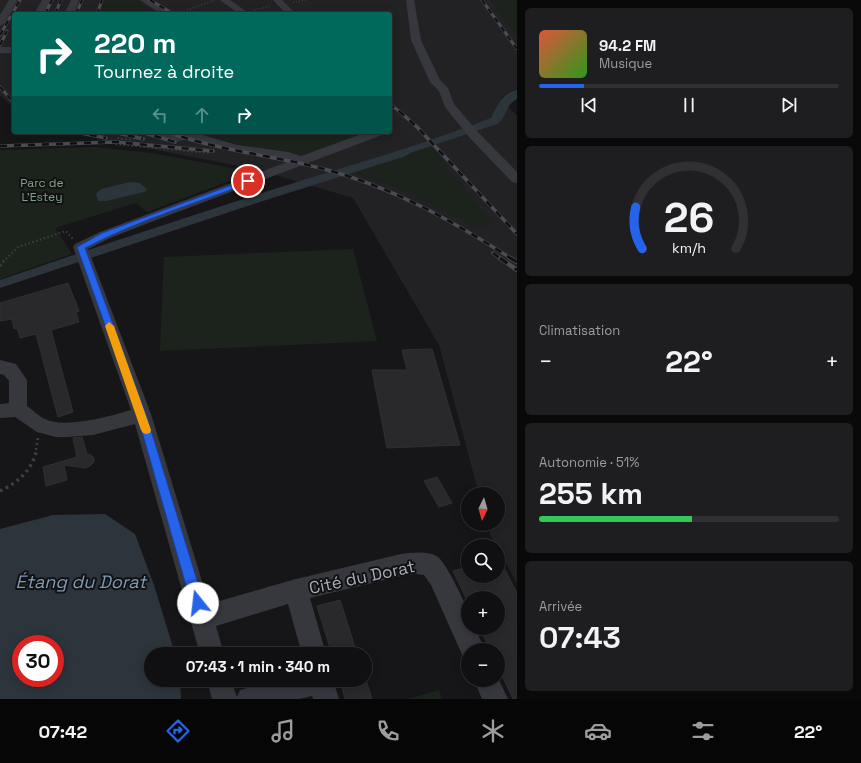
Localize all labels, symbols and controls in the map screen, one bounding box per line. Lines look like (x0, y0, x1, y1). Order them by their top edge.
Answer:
text: 220 m (94, 25, 176, 61)
icon: right (28, 28, 80, 80)
text: 94.2 FM (599, 36, 656, 55)
text: Musique (599, 55, 652, 72)
text: Tournez à droite (94, 60, 234, 83)
icon: previous (578, 94, 600, 116)
icon: pause (678, 94, 700, 116)
icon: next (778, 94, 800, 116)
icon: left (149, 104, 171, 126)
icon: ahead (191, 104, 213, 126)
icon: right (233, 104, 255, 126)
pin (231, 164, 265, 198)
icon: arrive (237, 170, 259, 192)
park label: Parc de L'Estey (20, 175, 64, 205)
text: 26 (664, 191, 714, 244)
text: km/h (672, 239, 706, 257)
text: Climatisation (539, 322, 620, 339)
text: 22° (665, 342, 713, 381)
text: − (539, 347, 553, 375)
text: + (825, 347, 839, 375)
text: Autonomie · 51% (539, 454, 639, 471)
text: 255 km (539, 474, 643, 513)
north arrow (461, 487, 505, 531)
map controls (461, 487, 505, 687)
button: search (461, 539, 505, 583)
street label: Cité du Dorat (307, 555, 417, 599)
water label: Étang du Dorat (16, 570, 148, 593)
position arrow (177, 582, 219, 624)
button: + (461, 591, 505, 635)
text: Arrivée (539, 598, 582, 615)
text: 07:43 (539, 618, 621, 657)
speed limit sign: 30 (12, 635, 64, 687)
button: − (461, 643, 505, 687)
text: 07:43 · 1 min · 340 m (186, 657, 330, 676)
icon: directions (164, 717, 192, 745)
icon: music (269, 717, 297, 745)
icon: phone (374, 717, 402, 745)
icon: climate (479, 717, 507, 745)
icon: car (584, 717, 612, 745)
icon: filters (689, 717, 717, 745)
text: 07:42 (38, 720, 87, 743)
text: 22° (794, 720, 822, 743)

